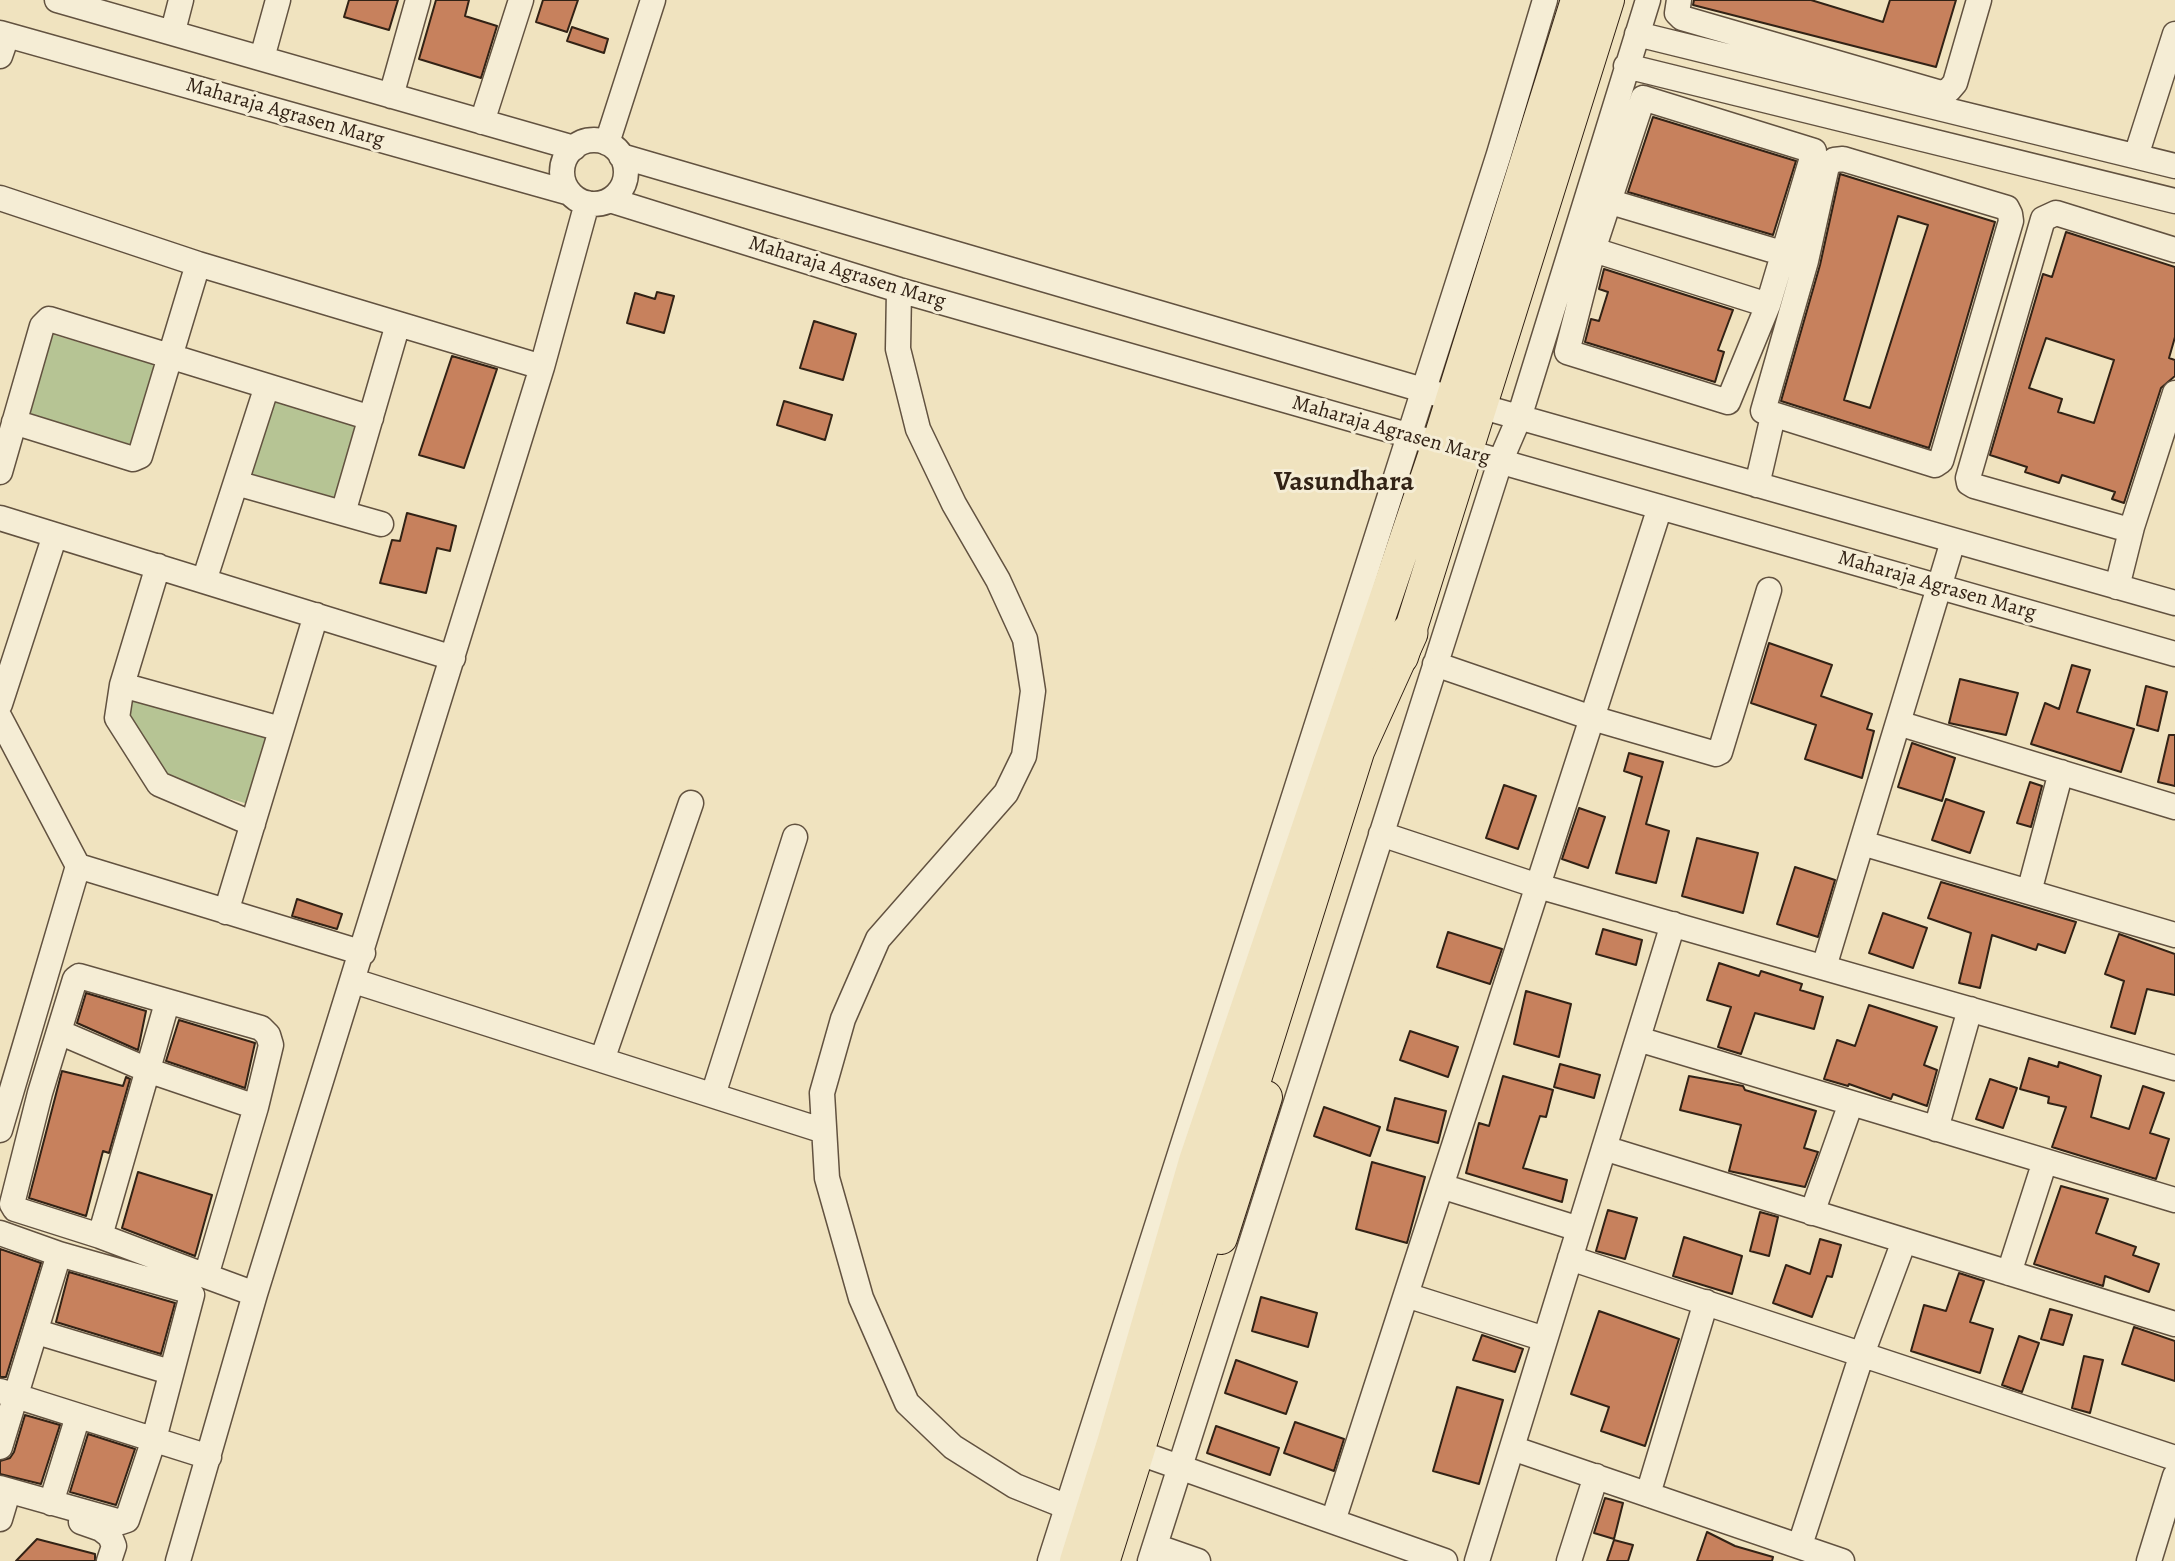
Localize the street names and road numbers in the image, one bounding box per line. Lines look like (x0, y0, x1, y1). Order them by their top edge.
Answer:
street label: Maharaja Agrasen Marg (183, 73, 387, 153)
street label: Maharaja Agrasen Marg (745, 231, 949, 315)
street label: Maharaja Agrasen Marg (1289, 391, 1493, 471)
street label: Maharaja Agrasen Marg (1835, 546, 2039, 626)

